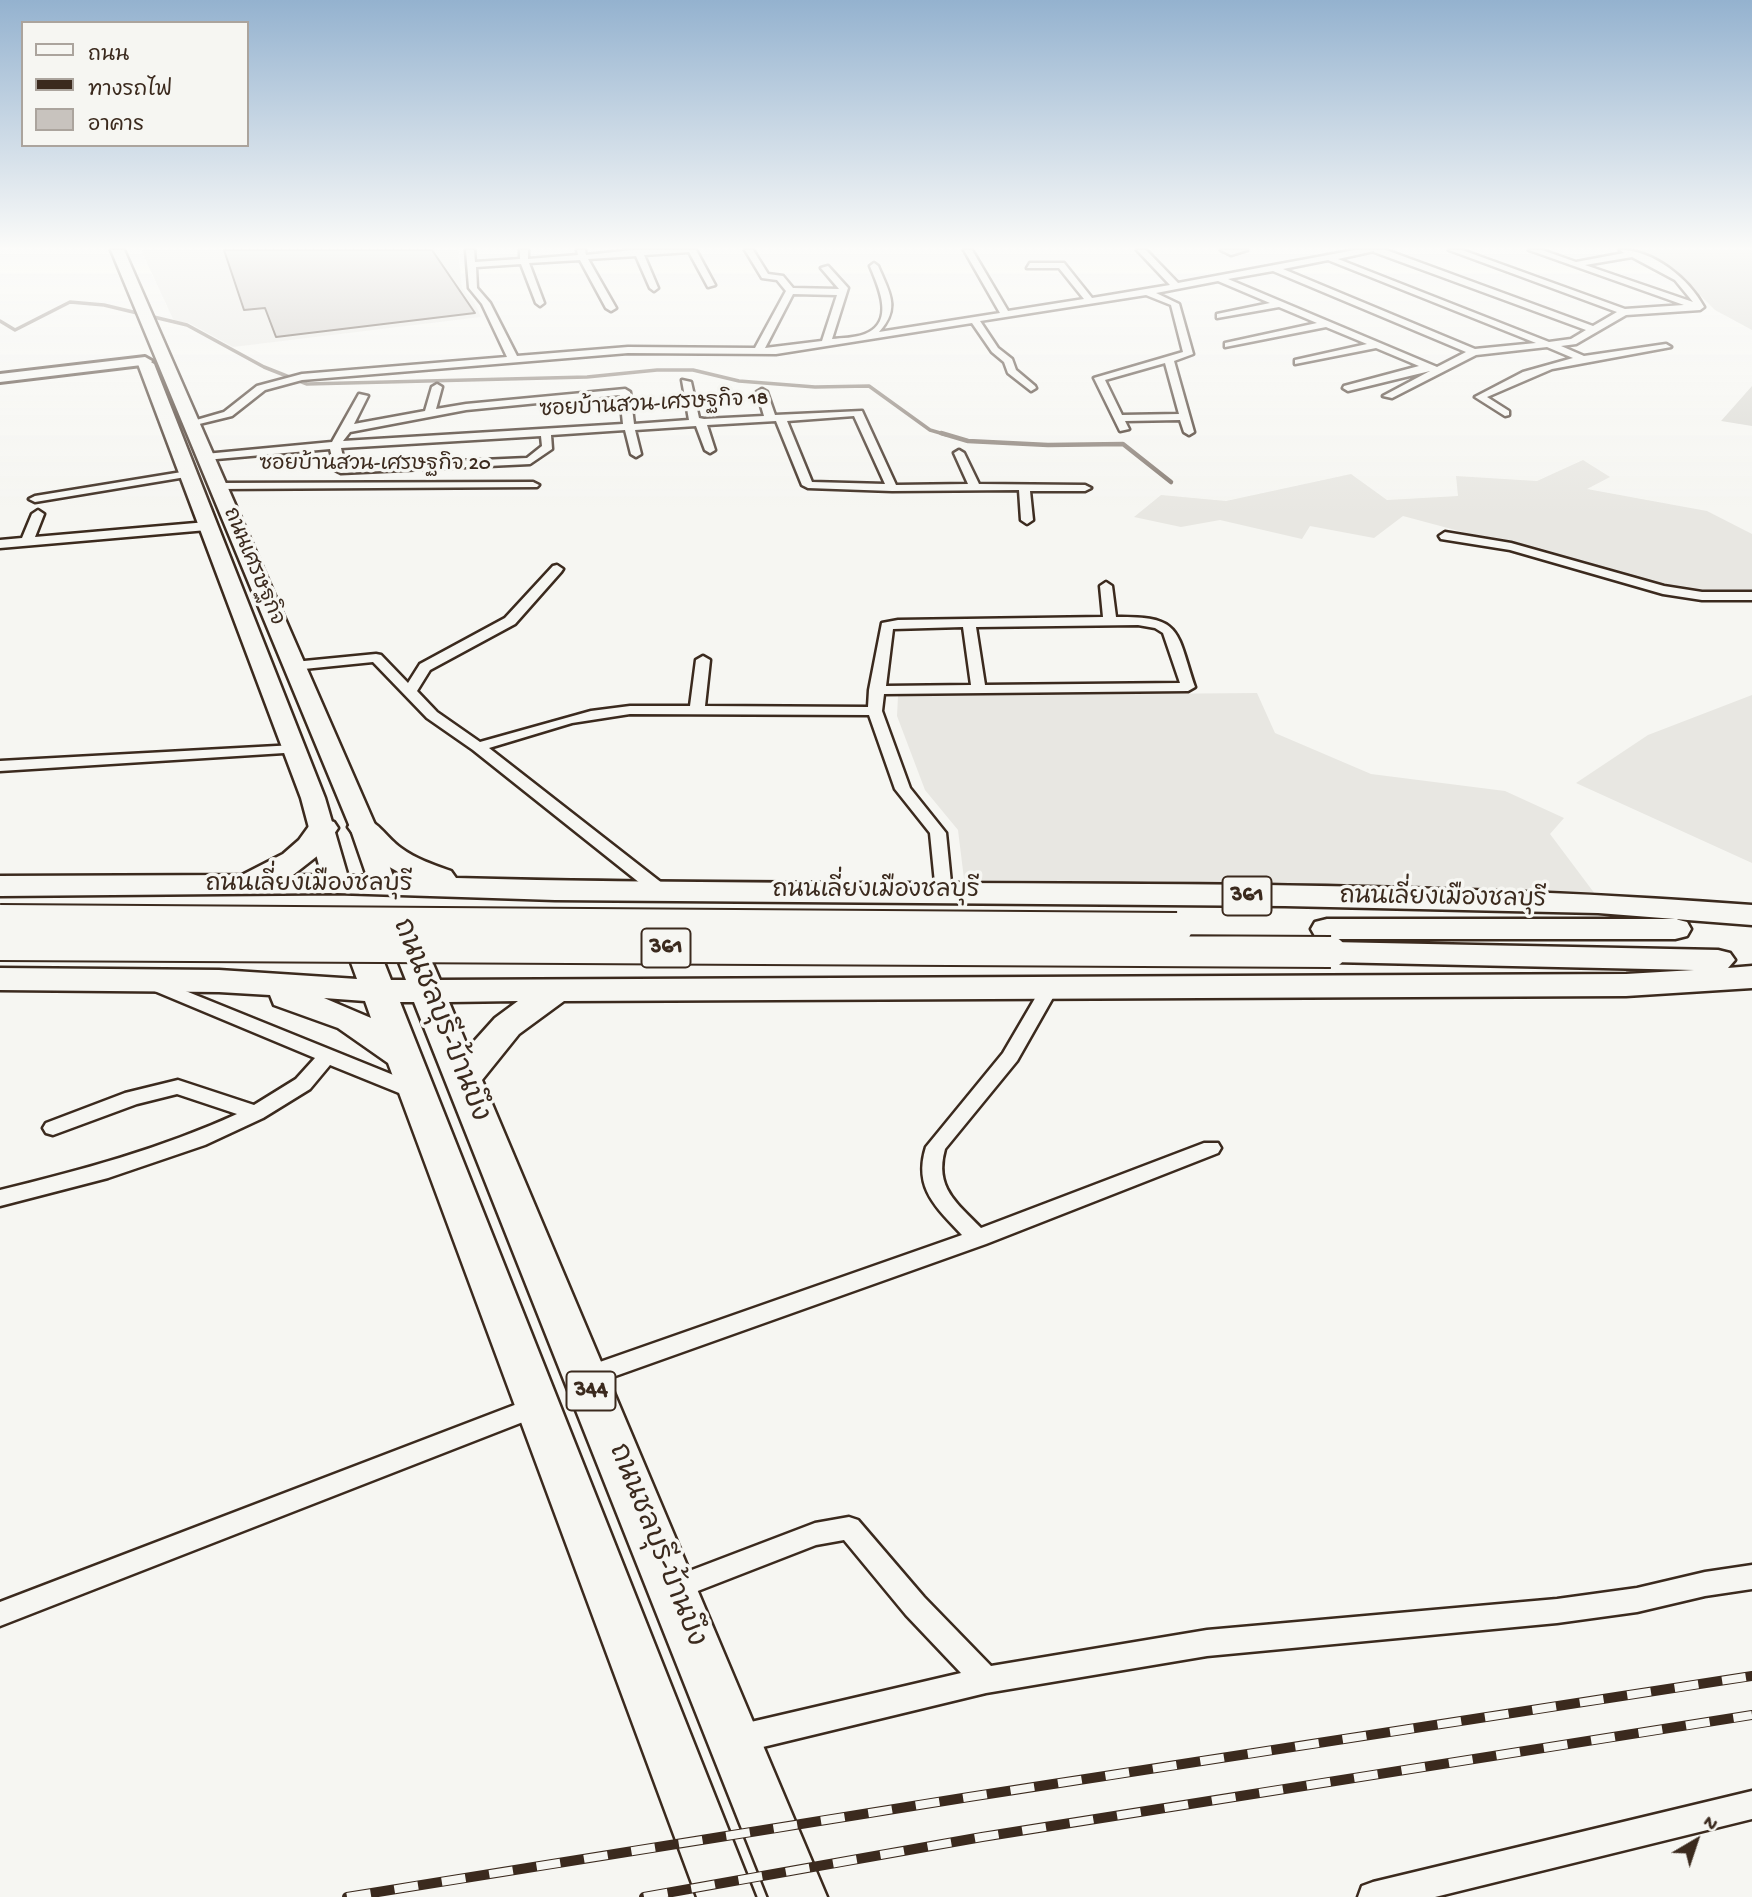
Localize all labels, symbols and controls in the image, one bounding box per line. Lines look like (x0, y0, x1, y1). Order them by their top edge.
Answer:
legend (21, 21, 248, 147)
text: ถนน (88, 44, 129, 69)
text: ทางรถไฟ (88, 79, 173, 104)
text: อาคาร (88, 114, 144, 139)
street label: ซอยบ้านสวน-เศรษฐกิจ 18 (539, 387, 769, 425)
street label: ซอยบ้านสวน-เศรษฐกิจ 20 (259, 453, 491, 479)
street label: ถนนเศรษฐกิจ (216, 504, 288, 630)
street label: ถนนเลี่ยงเมืองชลบุรี (205, 872, 413, 900)
road number: 361 (1222, 876, 1272, 916)
street label: ถนนเลี่ยงเมืองชลบุรี (772, 878, 980, 906)
street label: ถนนเลี่ยงเมืองชลบุรี (1339, 884, 1547, 916)
street label: ถนนชลบุรี-บ้านบึง (383, 915, 495, 1127)
road number: 361 (642, 928, 690, 967)
road number: 344 (566, 1372, 616, 1410)
street label: ถนนชลบุรี-บ้านบึง (599, 1440, 711, 1652)
north arrow (1661, 1806, 1731, 1876)
text: N (1697, 1811, 1722, 1837)

